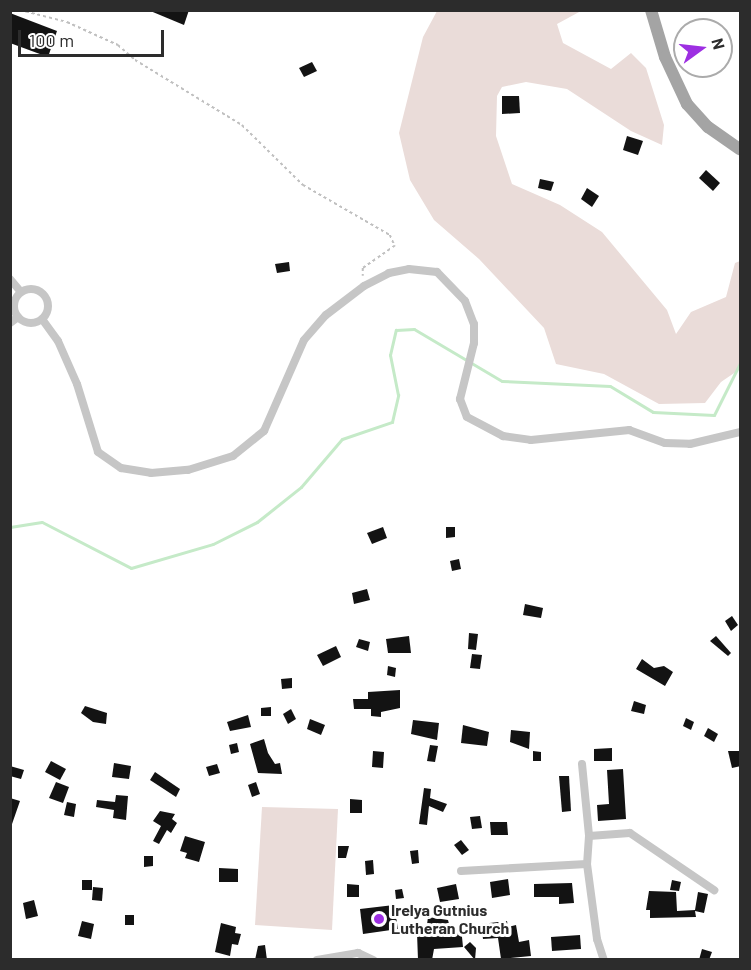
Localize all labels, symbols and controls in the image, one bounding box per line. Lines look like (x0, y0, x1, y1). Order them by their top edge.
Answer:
scale bar (21, 18, 166, 56)
north arrow (673, 18, 733, 78)
text: 100 m (29, 29, 74, 51)
text: N (708, 36, 729, 51)
place label: Irelya Gutnius Lutheran Church (391, 900, 509, 938)
marker: Irelya Gutnius Lutheran Church (372, 912, 386, 926)

